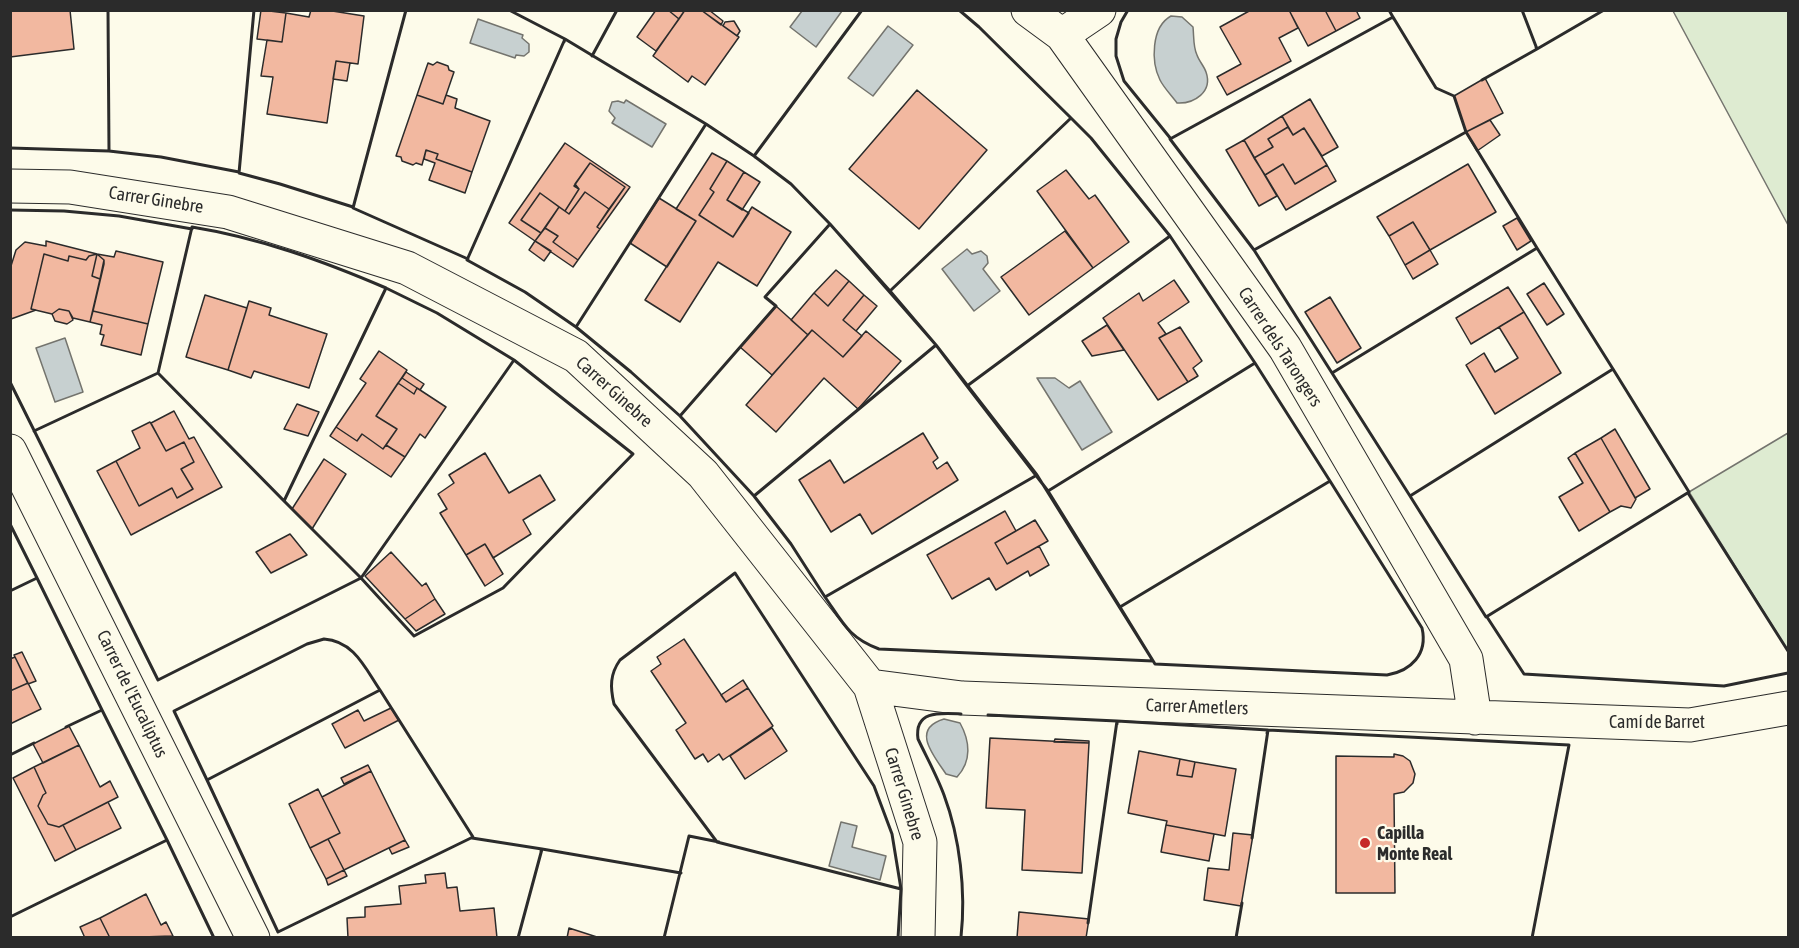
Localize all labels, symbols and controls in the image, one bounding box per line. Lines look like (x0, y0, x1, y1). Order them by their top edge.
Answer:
street label: Carrer Ginebre (107, 182, 205, 218)
street label: Carrer dels Tarongers (1233, 283, 1327, 411)
street label: Carrer Ginebre (571, 352, 657, 432)
street label: Carrer de l'Eucaliptus (92, 627, 172, 761)
street label: Carrer Ametlers (1145, 694, 1249, 720)
street label: Camí de Barret (1609, 711, 1705, 733)
street label: Carrer Ginebre (880, 745, 928, 843)
place label: Capilla Monte Real (1377, 822, 1452, 864)
marker: Capilla Monte Real (1358, 836, 1372, 850)

